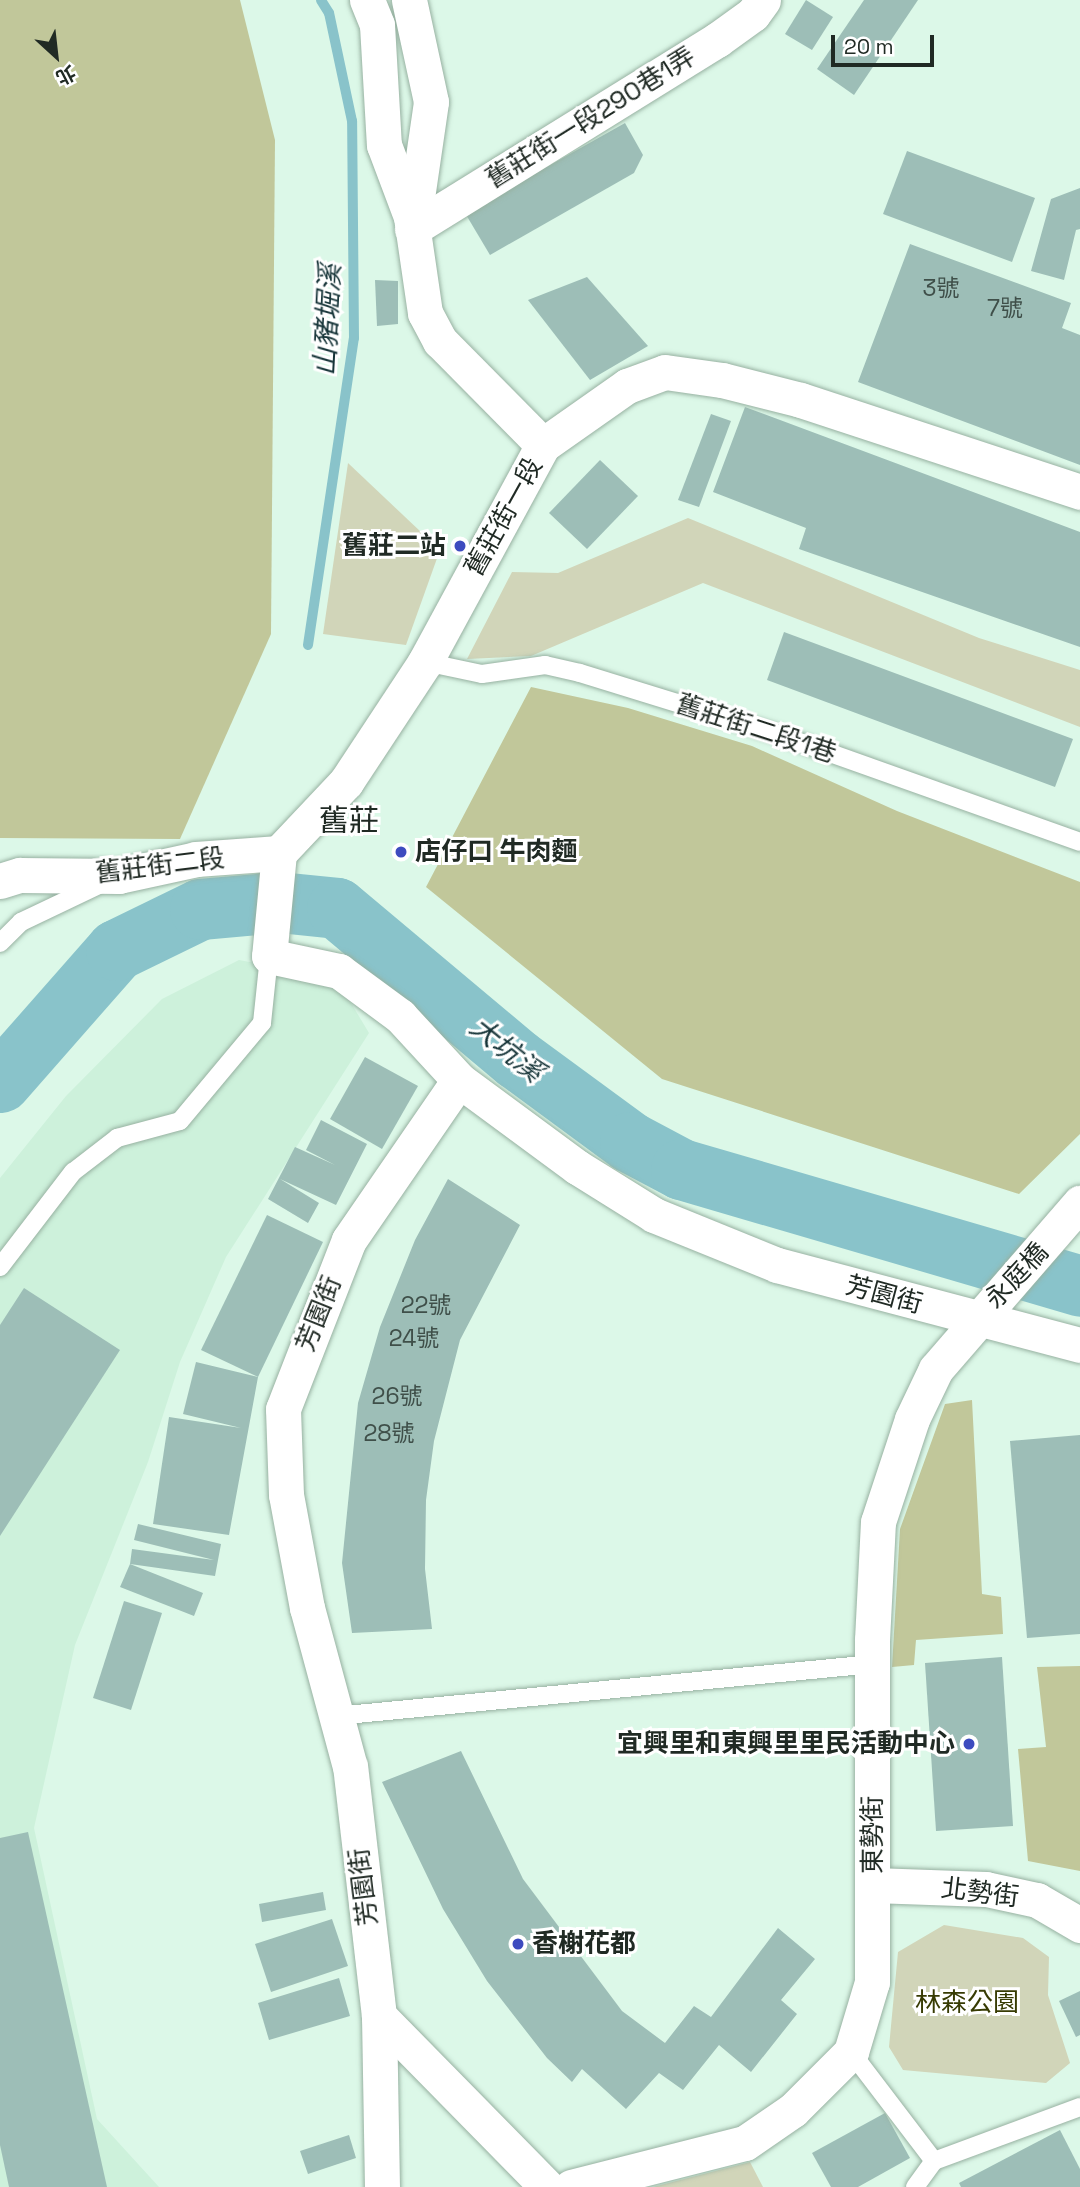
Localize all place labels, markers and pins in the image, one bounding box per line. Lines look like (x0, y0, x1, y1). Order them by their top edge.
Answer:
place label: 舊莊二站 (342, 530, 446, 562)
marker: 舊莊二站 (452, 538, 468, 554)
place label: 店仔口 牛肉麵 (415, 836, 578, 868)
marker: 店仔口 牛肉麵 (393, 844, 409, 860)
place label: 宜興里和東興里里民活動中心 (617, 1728, 955, 1760)
marker: 宜興里和東興里里民活動中心 (961, 1736, 977, 1752)
place label: 香榭花都 (532, 1928, 636, 1960)
marker: 香榭花都 (510, 1936, 526, 1952)

